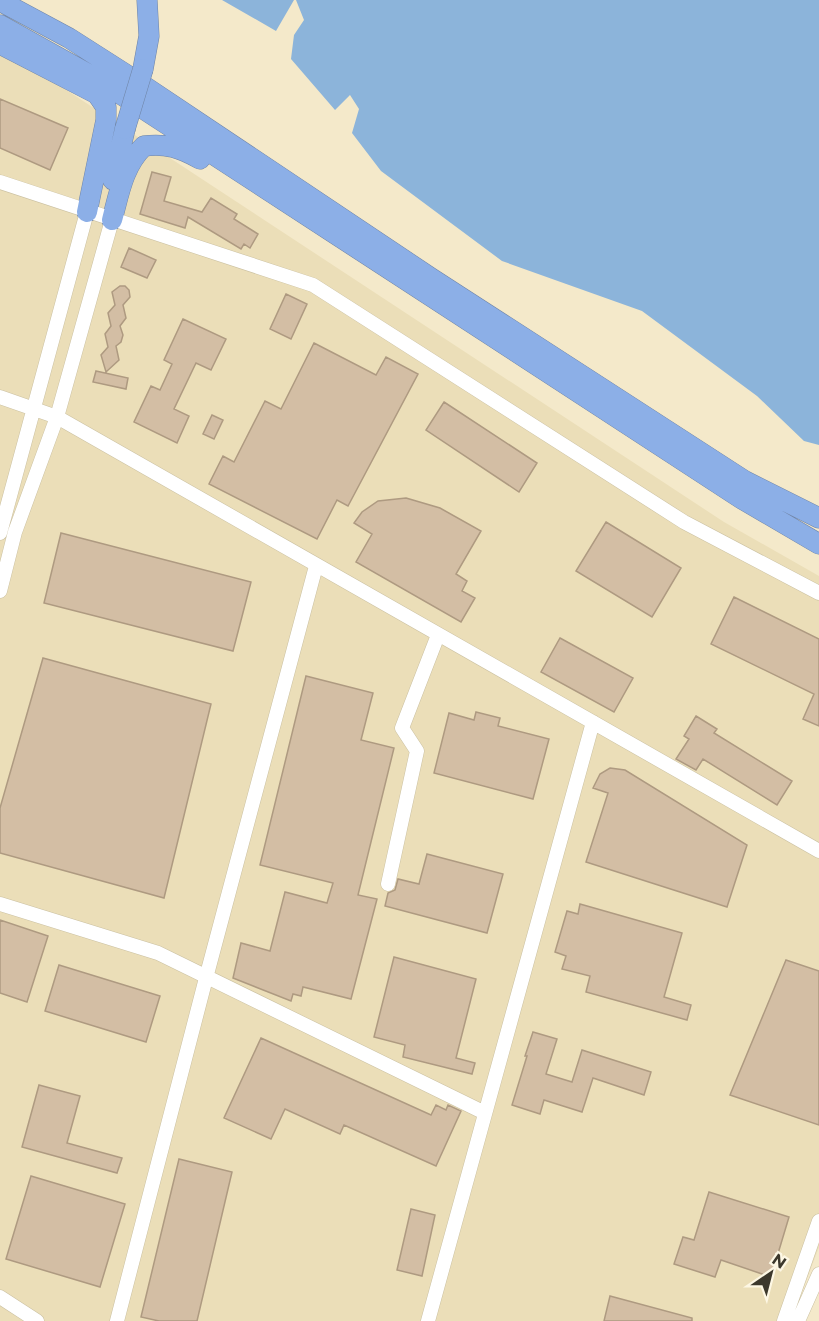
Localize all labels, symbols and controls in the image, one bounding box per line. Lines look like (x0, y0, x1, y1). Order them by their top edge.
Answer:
north arrow (741, 1243, 801, 1303)
text: N (769, 1250, 790, 1273)

